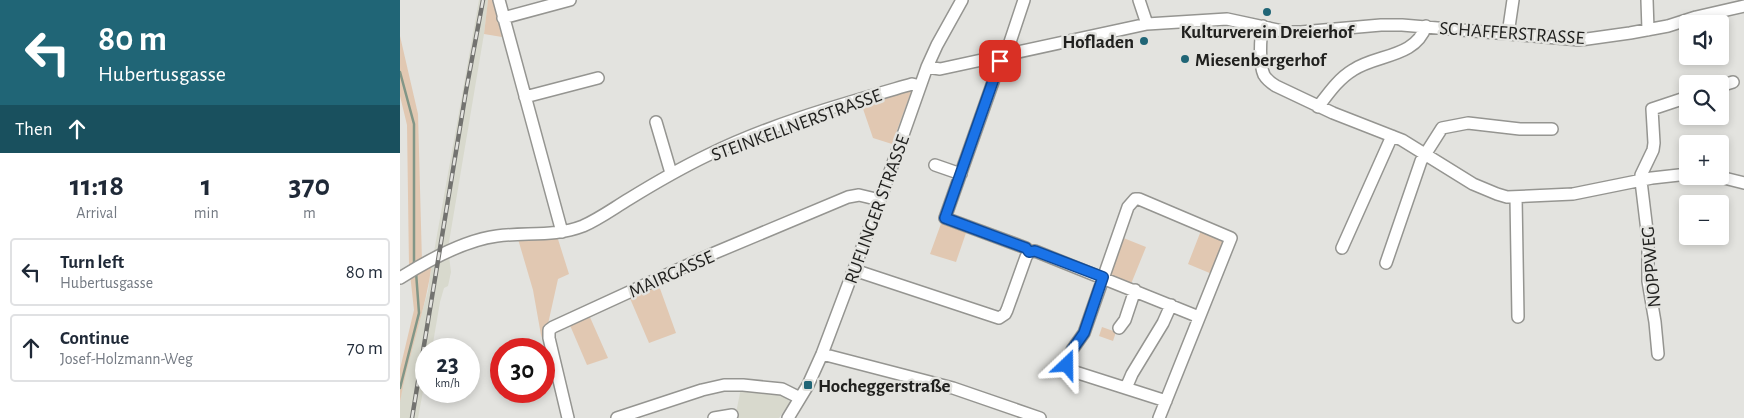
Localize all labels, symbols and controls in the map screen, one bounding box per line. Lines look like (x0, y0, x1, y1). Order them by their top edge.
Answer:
marker: Kulturverein Dreierhof (1261, 6, 1273, 18)
map controls (1679, 15, 1729, 245)
button: sound (1679, 15, 1729, 65)
street label: SCHAFFERSTRASSE (1439, 19, 1585, 48)
icon: left (15, 20, 80, 85)
text: 80 m (98, 22, 167, 57)
place label: Kulturverein Dreierhof (1180, 23, 1355, 42)
place label: Hofladen (1062, 33, 1134, 52)
marker: Hofladen (1138, 35, 1150, 47)
pin (979, 40, 1021, 82)
icon: arrive (986, 47, 1014, 75)
place label: Miesenbergerhof (1195, 51, 1328, 70)
marker: Miesenbergerhof (1179, 53, 1191, 65)
text: Hubertusgasse (98, 63, 226, 85)
button: search (1679, 75, 1729, 125)
street label: STEINKELLNERSTRASSE (709, 86, 884, 165)
icon: ahead (63, 115, 91, 143)
text: Then (15, 120, 53, 139)
street label: RUFLINGER STRASSE (842, 133, 913, 286)
button: + (1679, 135, 1729, 185)
text: 11:18 (70, 171, 124, 201)
text: 1 (201, 171, 212, 201)
text: 370 (289, 171, 330, 201)
button: − (1679, 195, 1729, 245)
text: Arrival (76, 205, 117, 221)
text: min (194, 205, 219, 221)
text: m (303, 205, 316, 221)
street label: NOPPWEG (1638, 225, 1665, 308)
street label: MAIRGASSE (626, 247, 717, 302)
text: Turn left (60, 253, 124, 272)
icon: left (17, 258, 45, 286)
text: 80 m (346, 263, 383, 282)
text: Hubertusgasse (60, 275, 153, 291)
text: Continue (60, 329, 129, 348)
icon: ahead (17, 334, 45, 362)
speed limit sign: 30 (490, 338, 555, 403)
position arrow (1040, 338, 1092, 390)
text: 70 m (347, 339, 383, 358)
text: Josef-Holzmann-Weg (60, 351, 193, 367)
text: 23 (436, 352, 459, 377)
text: km/h (435, 377, 460, 389)
place label: Hocheggerstraße (818, 377, 951, 396)
marker: Hocheggerstraße (802, 379, 814, 391)

